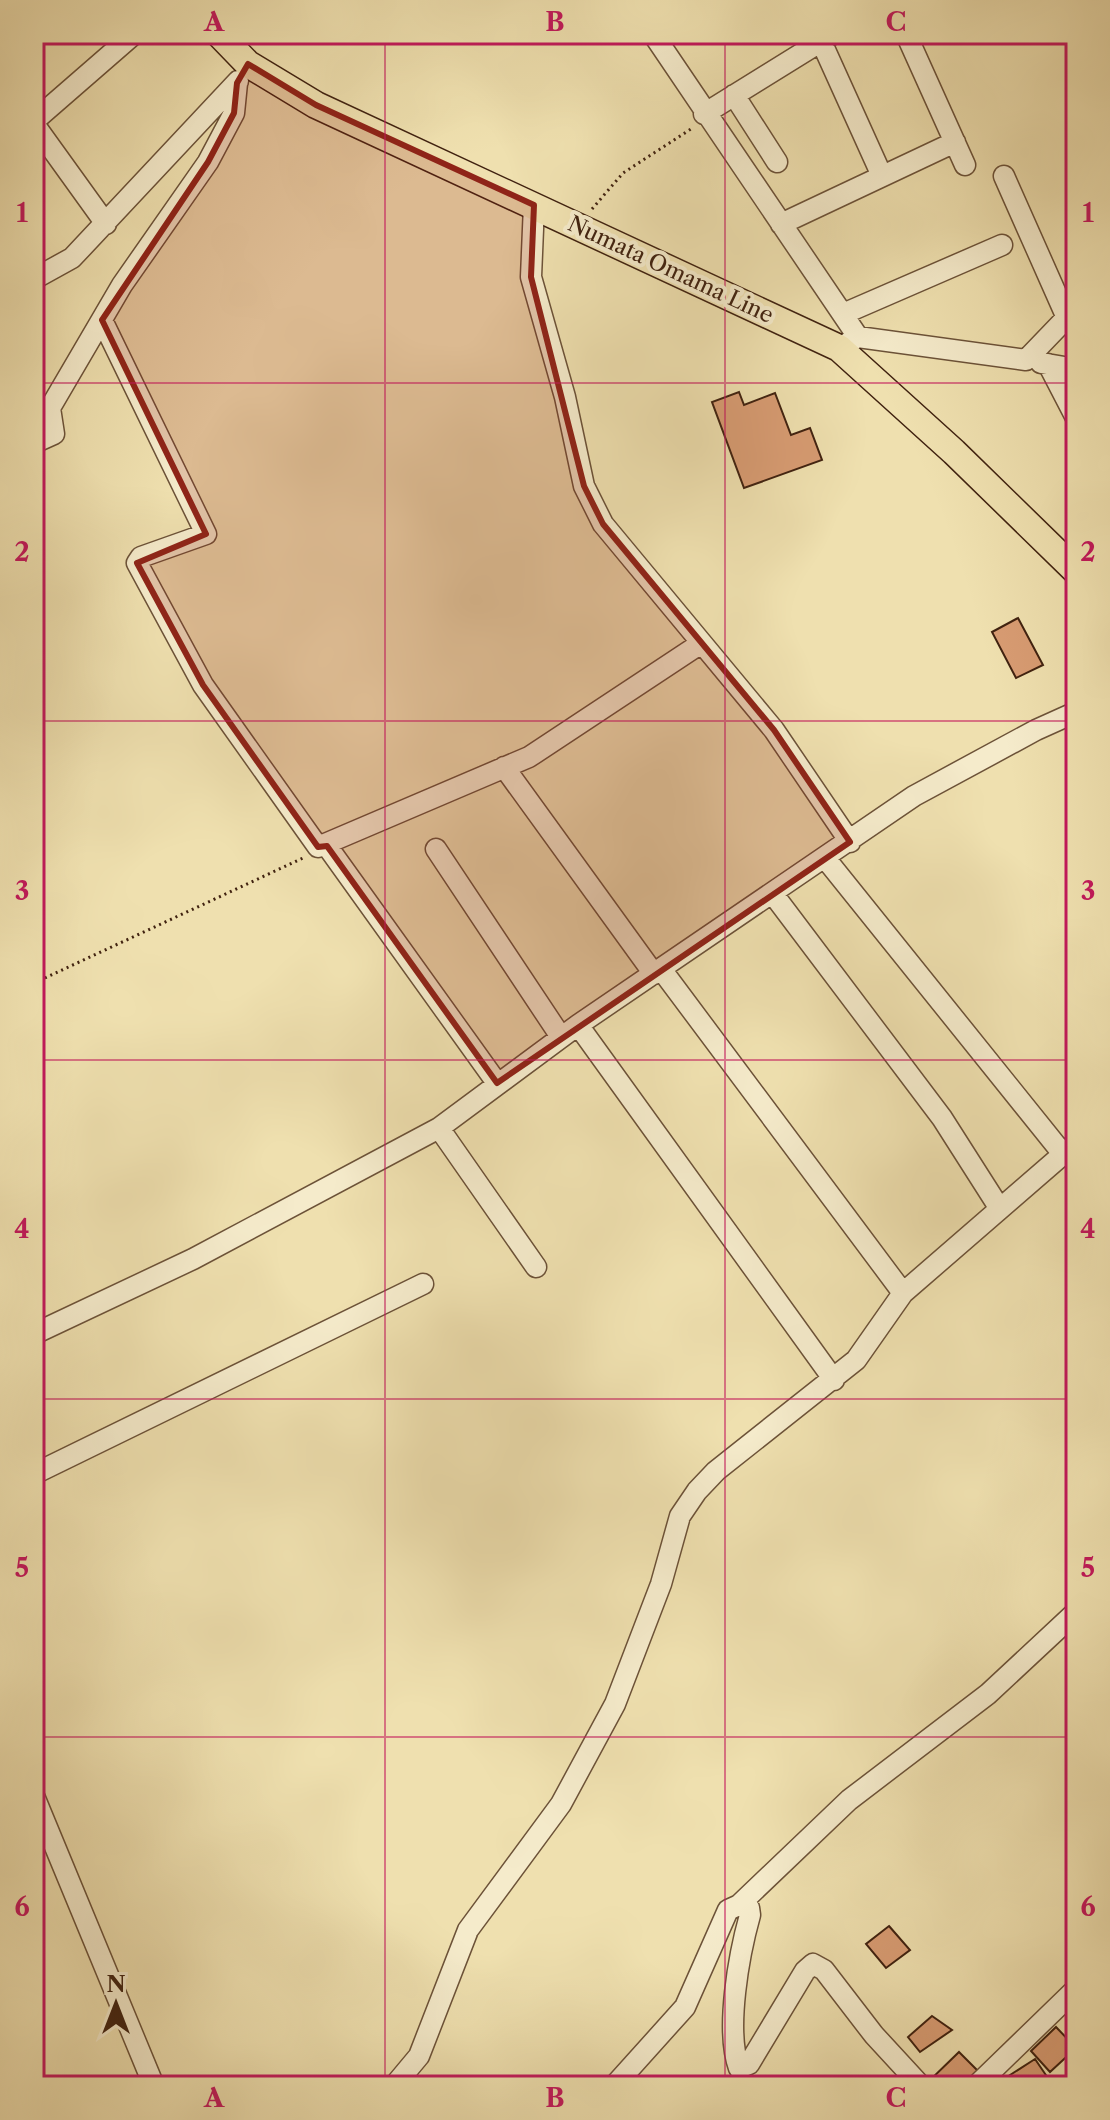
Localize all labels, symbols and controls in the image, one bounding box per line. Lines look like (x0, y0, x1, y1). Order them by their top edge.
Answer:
text: A (203, 6, 225, 38)
text: B (545, 6, 565, 38)
text: C (886, 6, 906, 38)
text: 1 (16, 197, 28, 229)
text: 1 (1082, 197, 1094, 229)
street label: Numata Omama Line (564, 210, 778, 329)
text: 2 (14, 536, 30, 568)
text: 2 (1080, 536, 1096, 568)
text: 3 (15, 875, 29, 907)
text: 3 (1081, 875, 1095, 907)
text: 4 (14, 1213, 30, 1245)
text: 4 (1080, 1213, 1096, 1245)
text: 5 (15, 1552, 29, 1584)
text: 5 (1081, 1552, 1095, 1584)
text: 6 (14, 1891, 30, 1923)
text: 6 (1080, 1891, 1096, 1923)
north arrow (76, 1964, 156, 2044)
text: N (106, 1971, 126, 1998)
text: A (203, 2082, 225, 2114)
text: B (545, 2082, 565, 2114)
text: C (886, 2082, 906, 2114)

